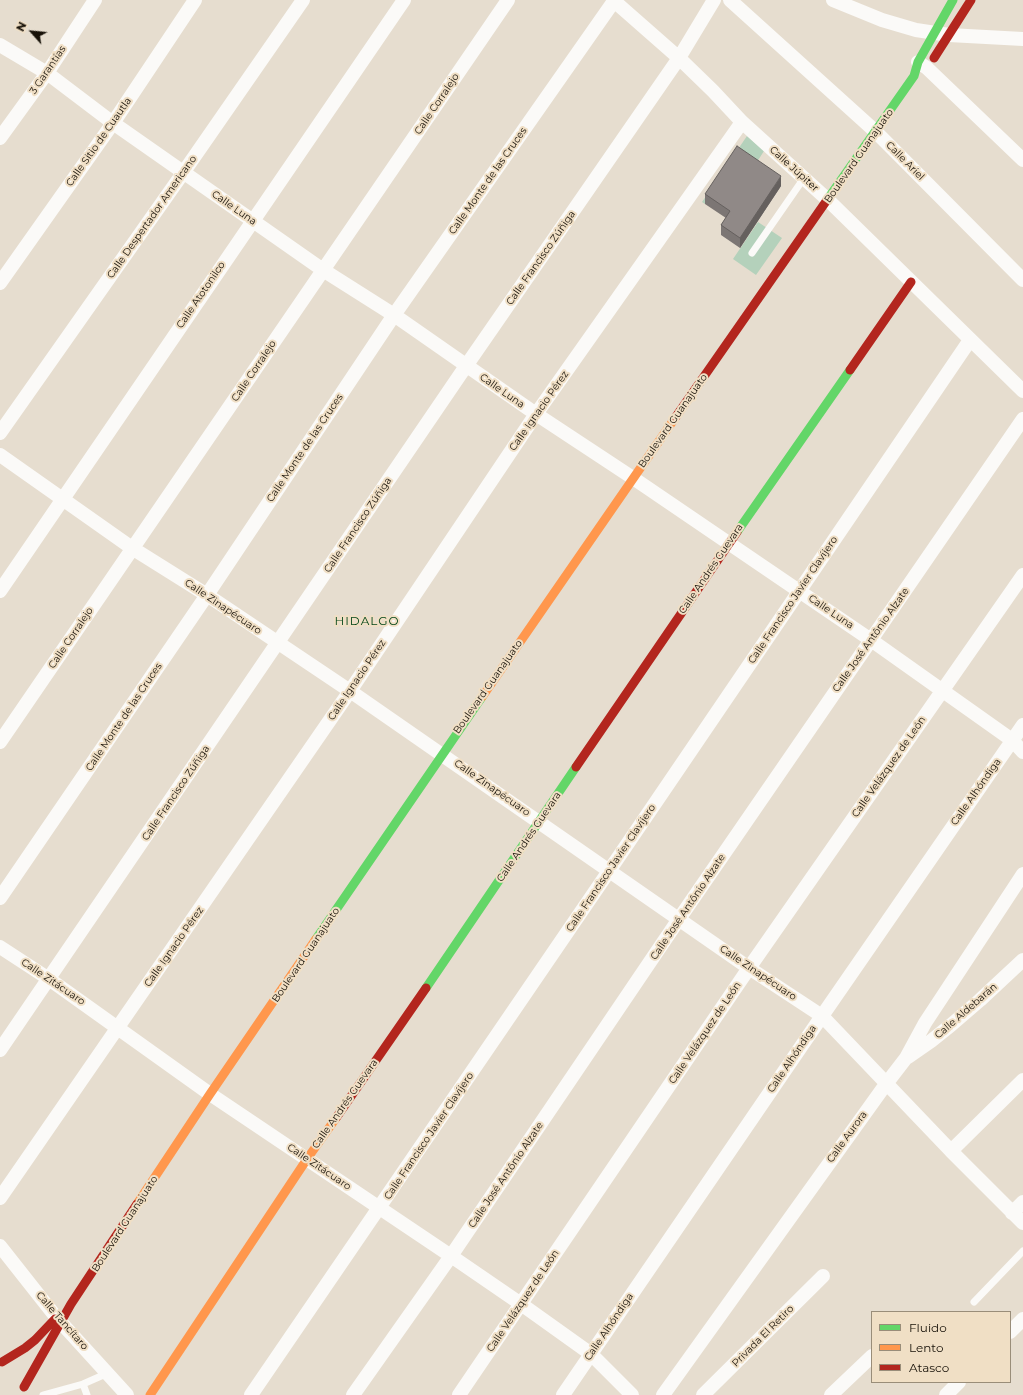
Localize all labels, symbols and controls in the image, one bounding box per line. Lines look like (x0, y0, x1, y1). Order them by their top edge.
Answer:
north arrow (12, 12, 52, 52)
text: N (13, 19, 30, 34)
street label: 3 Garantías (27, 44, 69, 96)
street label: Calle Corralejo (412, 71, 462, 137)
street label: Calle Sitio de Cuautla (64, 95, 134, 189)
street label: Boulevard Guanajuato (822, 107, 896, 205)
street label: Calle Monte de las Cruces (446, 125, 530, 237)
street label: Calle Ariel (883, 139, 927, 183)
street label: Calle Júpiter (767, 144, 821, 194)
street label: Calle Despertador Americano (105, 153, 199, 281)
street label: Calle Luna (209, 188, 259, 228)
street label: Calle Francisco Zúñiga (504, 209, 578, 307)
street label: Calle Atotonilco (174, 259, 228, 331)
street label: Calle Corralejo (229, 338, 279, 404)
street label: Calle Ignacio Pérez (507, 369, 571, 453)
street label: Calle Luna (477, 371, 527, 411)
street label: Boulevard Guanajuato (636, 372, 710, 470)
street label: Calle Monte de las Cruces (264, 392, 346, 504)
street label: Calle Francisco Zúñiga (322, 475, 394, 575)
street label: Calle Andrés Guevara (676, 522, 746, 616)
street label: Calle Francisco Javier Clavijero (746, 534, 840, 666)
street label: Calle Zinapécuaro (182, 577, 264, 637)
street label: Calle José Antônio Alzate (830, 585, 912, 695)
street label: Calle Luna (806, 592, 856, 632)
street label: Calle Corralejo (46, 605, 96, 671)
district label: HIDALGO (334, 614, 400, 628)
street label: Calle Ignacio Pérez (326, 637, 388, 723)
street label: Boulevard Guanajuato (451, 638, 525, 736)
street label: Calle Monte de las Cruces (83, 661, 165, 773)
street label: Calle Velázquez de León (850, 714, 928, 820)
street label: Calle Francisco Zúñiga (140, 743, 212, 843)
street label: Calle Alhóndiga (948, 756, 1004, 828)
street label: Calle Zinapécuaro (452, 757, 532, 819)
street label: Calle Andrés Guevara (494, 790, 564, 884)
street label: Calle Francisco Javier Clavijero (564, 802, 658, 934)
street label: Calle José Antônio Alzate (648, 852, 728, 962)
street label: Calle Ignacio Pérez (142, 905, 206, 989)
street label: Boulevard Guanajuato (270, 905, 342, 1005)
street label: Calle Zinapécuaro (717, 943, 799, 1003)
street label: Calle Zitácuaro (19, 956, 87, 1008)
street label: Calle Velázquez de León (666, 980, 744, 1086)
street label: Calle Aldebarán (932, 981, 1000, 1041)
street label: Calle Alhóndiga (765, 1023, 819, 1095)
street label: Calle Andrés Guevara (310, 1057, 380, 1151)
street label: Calle Francisco Javier Clavijero (382, 1070, 476, 1202)
street label: Calle Aurora (824, 1109, 870, 1165)
street label: Calle José Antônio Alzate (466, 1120, 546, 1230)
street label: Calle Zitácuaro (285, 1141, 353, 1193)
street label: Boulevard Guanajuato (89, 1174, 161, 1274)
street label: Calle Velázquez de León (484, 1248, 562, 1354)
street label: Calle Tancítaro (33, 1289, 91, 1353)
street label: Calle Alhóndiga (582, 1291, 636, 1363)
street label: Privada El Retiro (730, 1303, 796, 1369)
legend (871, 1311, 1011, 1383)
text: Fluido (909, 1320, 947, 1335)
text: Lento (909, 1340, 944, 1355)
text: Atasco (909, 1360, 949, 1375)

